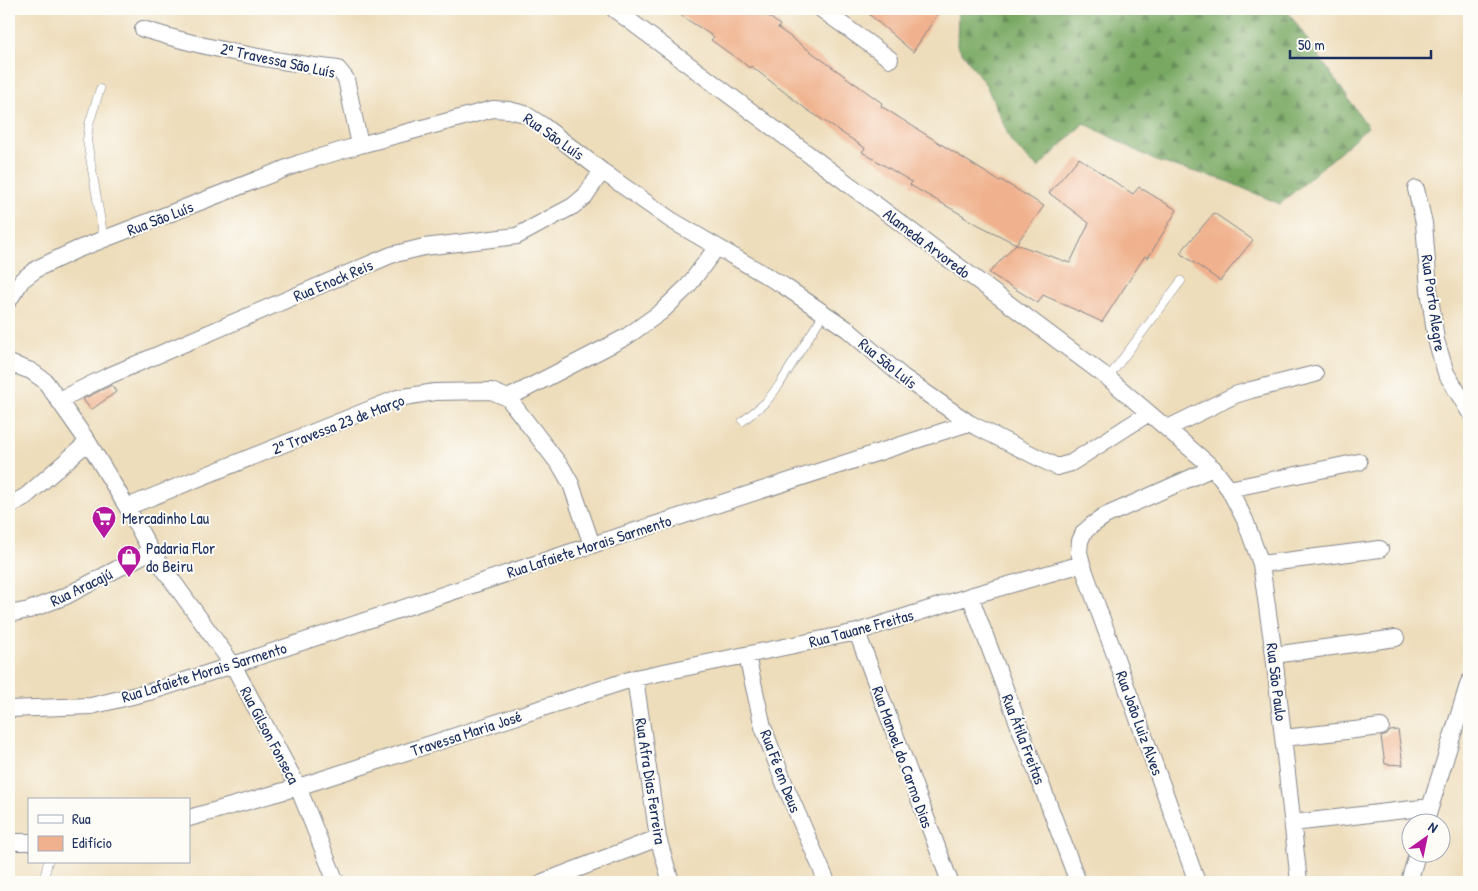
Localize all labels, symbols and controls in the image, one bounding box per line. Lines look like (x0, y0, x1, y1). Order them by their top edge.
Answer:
scale bar (1290, 28, 1432, 60)
text: 50 m (1298, 34, 1325, 55)
street label: 2ª Travessa São Luís (219, 37, 337, 83)
street label: Rua São Luís (519, 107, 589, 165)
street label: Rua São Luís (124, 195, 196, 241)
street label: Alameda Arvoredo (879, 203, 976, 283)
street label: Rua Enock Reis (290, 253, 376, 307)
street label: Rua Porto Alegre (1416, 253, 1452, 353)
street label: Rua São Luís (854, 333, 922, 393)
street label: 2ª Travessa 23 de Março (269, 388, 408, 459)
supermarket icon: Mercadinho Lau (91, 505, 117, 539)
place label: Mercadinho Lau (122, 507, 210, 529)
street label: Rua Lafaiete Morais Sarmento (504, 509, 674, 583)
place label: Padaria Flor do Beiru (146, 537, 215, 577)
shop icon: Padaria Flor do Beiru (116, 544, 142, 578)
street label: Rua Aracajú (46, 562, 116, 611)
street label: Rua Tauane Freitas (806, 603, 916, 653)
street label: Rua Lafaiete Morais Sarmento (119, 636, 290, 708)
street label: Rua São Paulo (1261, 642, 1293, 723)
street label: Rua João Luiz Alves (1111, 668, 1169, 778)
street label: Rua Gilson Fonseca (235, 682, 305, 788)
street label: Rua Manoel do Carmo Dias (867, 683, 939, 831)
street label: Rua Átila Freitas (997, 691, 1051, 787)
street label: Travessa Maria José (408, 705, 525, 761)
street label: Rua Afra Dias Ferreira (630, 716, 672, 846)
street label: Rua Fé em Deus (755, 726, 807, 816)
legend (28, 798, 190, 864)
text: Rua (72, 808, 91, 829)
north arrow (1400, 814, 1450, 864)
text: N (1425, 817, 1442, 837)
text: Edifício (72, 832, 112, 853)

